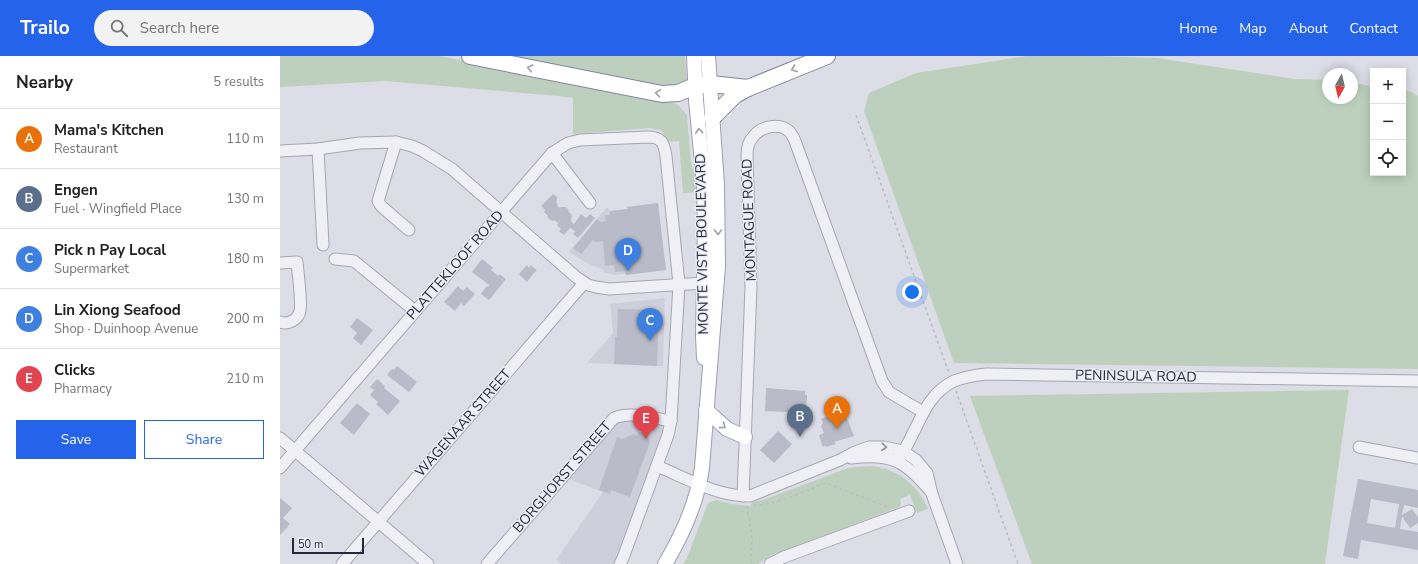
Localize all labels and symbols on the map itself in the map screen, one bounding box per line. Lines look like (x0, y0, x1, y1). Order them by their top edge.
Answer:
one-way arrow (791, 64, 798, 72)
one-way arrow (527, 65, 534, 73)
north arrow (1322, 68, 1358, 104)
one-way arrow (655, 89, 661, 98)
one-way arrow (695, 128, 704, 134)
street label: MONTE VISTA BOULEVARD (691, 153, 713, 335)
street label: MONTAGUE ROAD (737, 158, 761, 282)
street label: PLATTEKLOOF ROAD (402, 206, 508, 324)
one-way arrow (714, 229, 722, 235)
pin: D (615, 238, 641, 271)
your location (902, 282, 922, 302)
pin: C (637, 308, 663, 341)
street label: WAGENAAR STREET (411, 364, 516, 481)
street label: PENINSULA ROAD (1075, 365, 1197, 387)
pin: A (824, 396, 850, 429)
pin: B (787, 404, 813, 437)
pin: E (633, 406, 659, 439)
street label: BORGHORST STREET (508, 417, 616, 537)
one-way arrow (719, 421, 726, 428)
one-way arrow (881, 443, 888, 452)
scale bar (292, 536, 364, 555)

